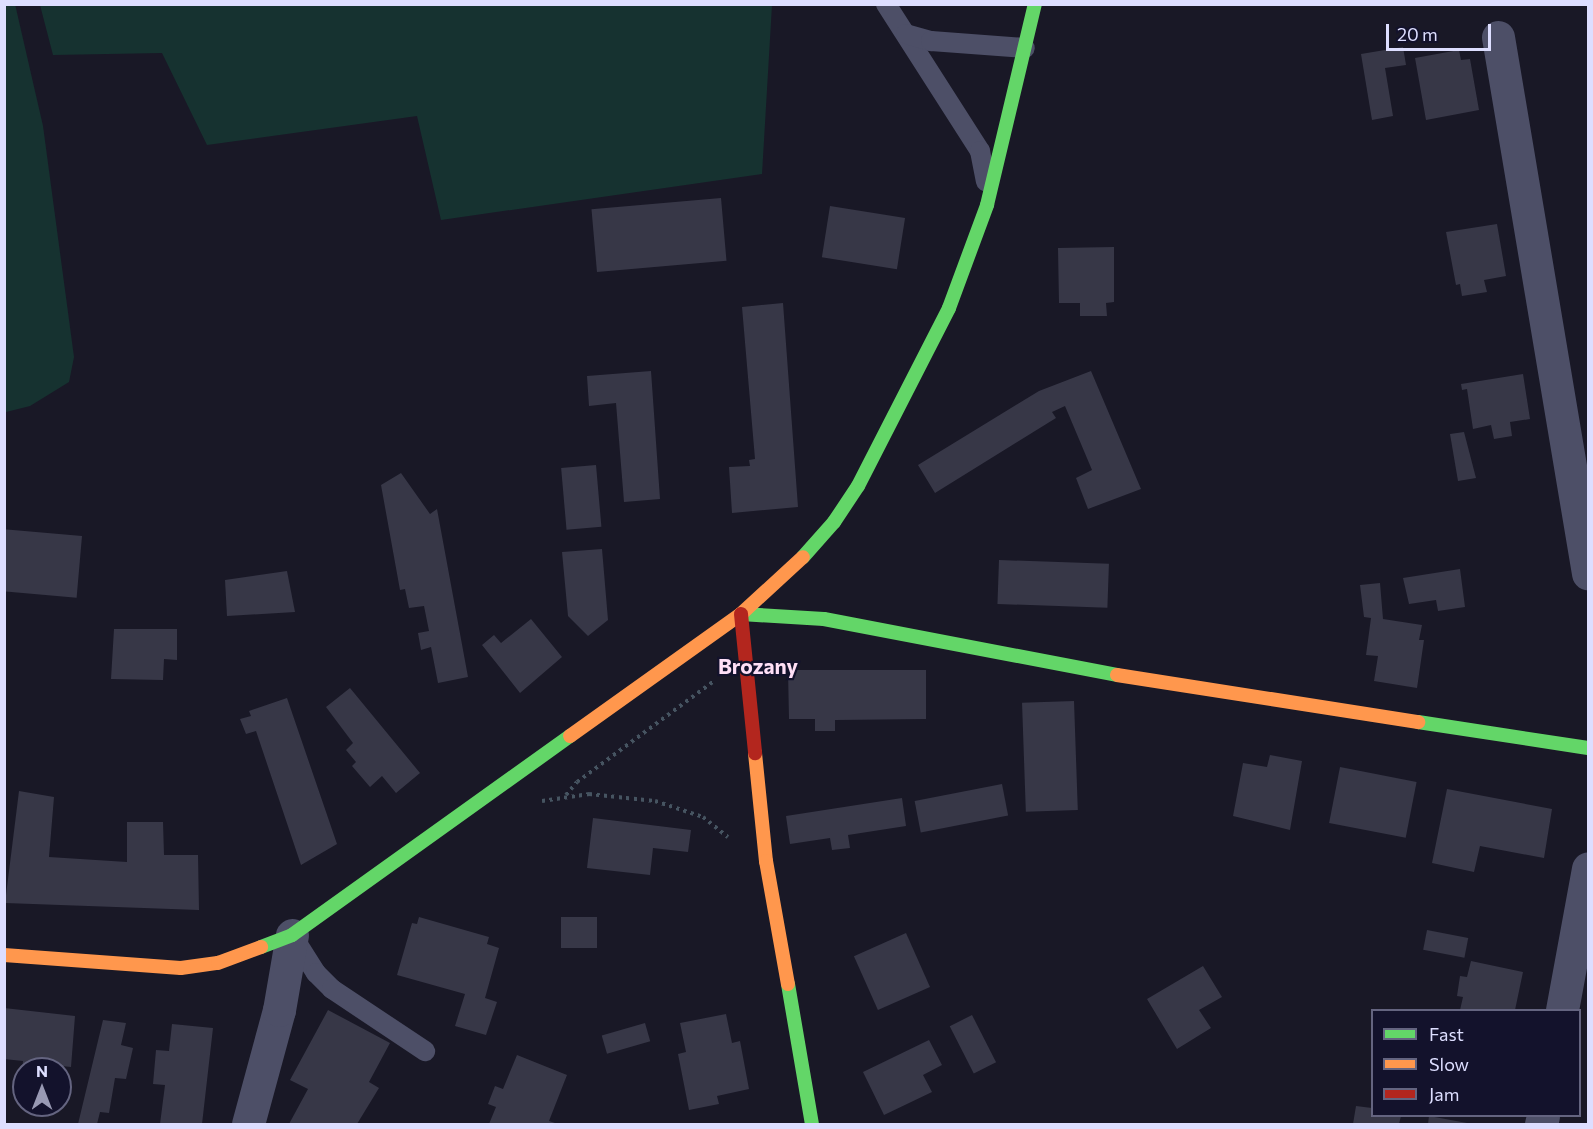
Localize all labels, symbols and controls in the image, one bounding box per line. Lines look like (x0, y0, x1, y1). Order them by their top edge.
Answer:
scale bar (1389, 12, 1494, 50)
text: 20 m (1397, 23, 1438, 45)
district label: Brozany (718, 653, 798, 679)
legend (1371, 1009, 1581, 1117)
text: Fast (1429, 1023, 1464, 1045)
text: Slow (1429, 1053, 1469, 1075)
north arrow (12, 1057, 72, 1117)
text: N (36, 1061, 48, 1080)
text: Jam (1429, 1083, 1459, 1105)

